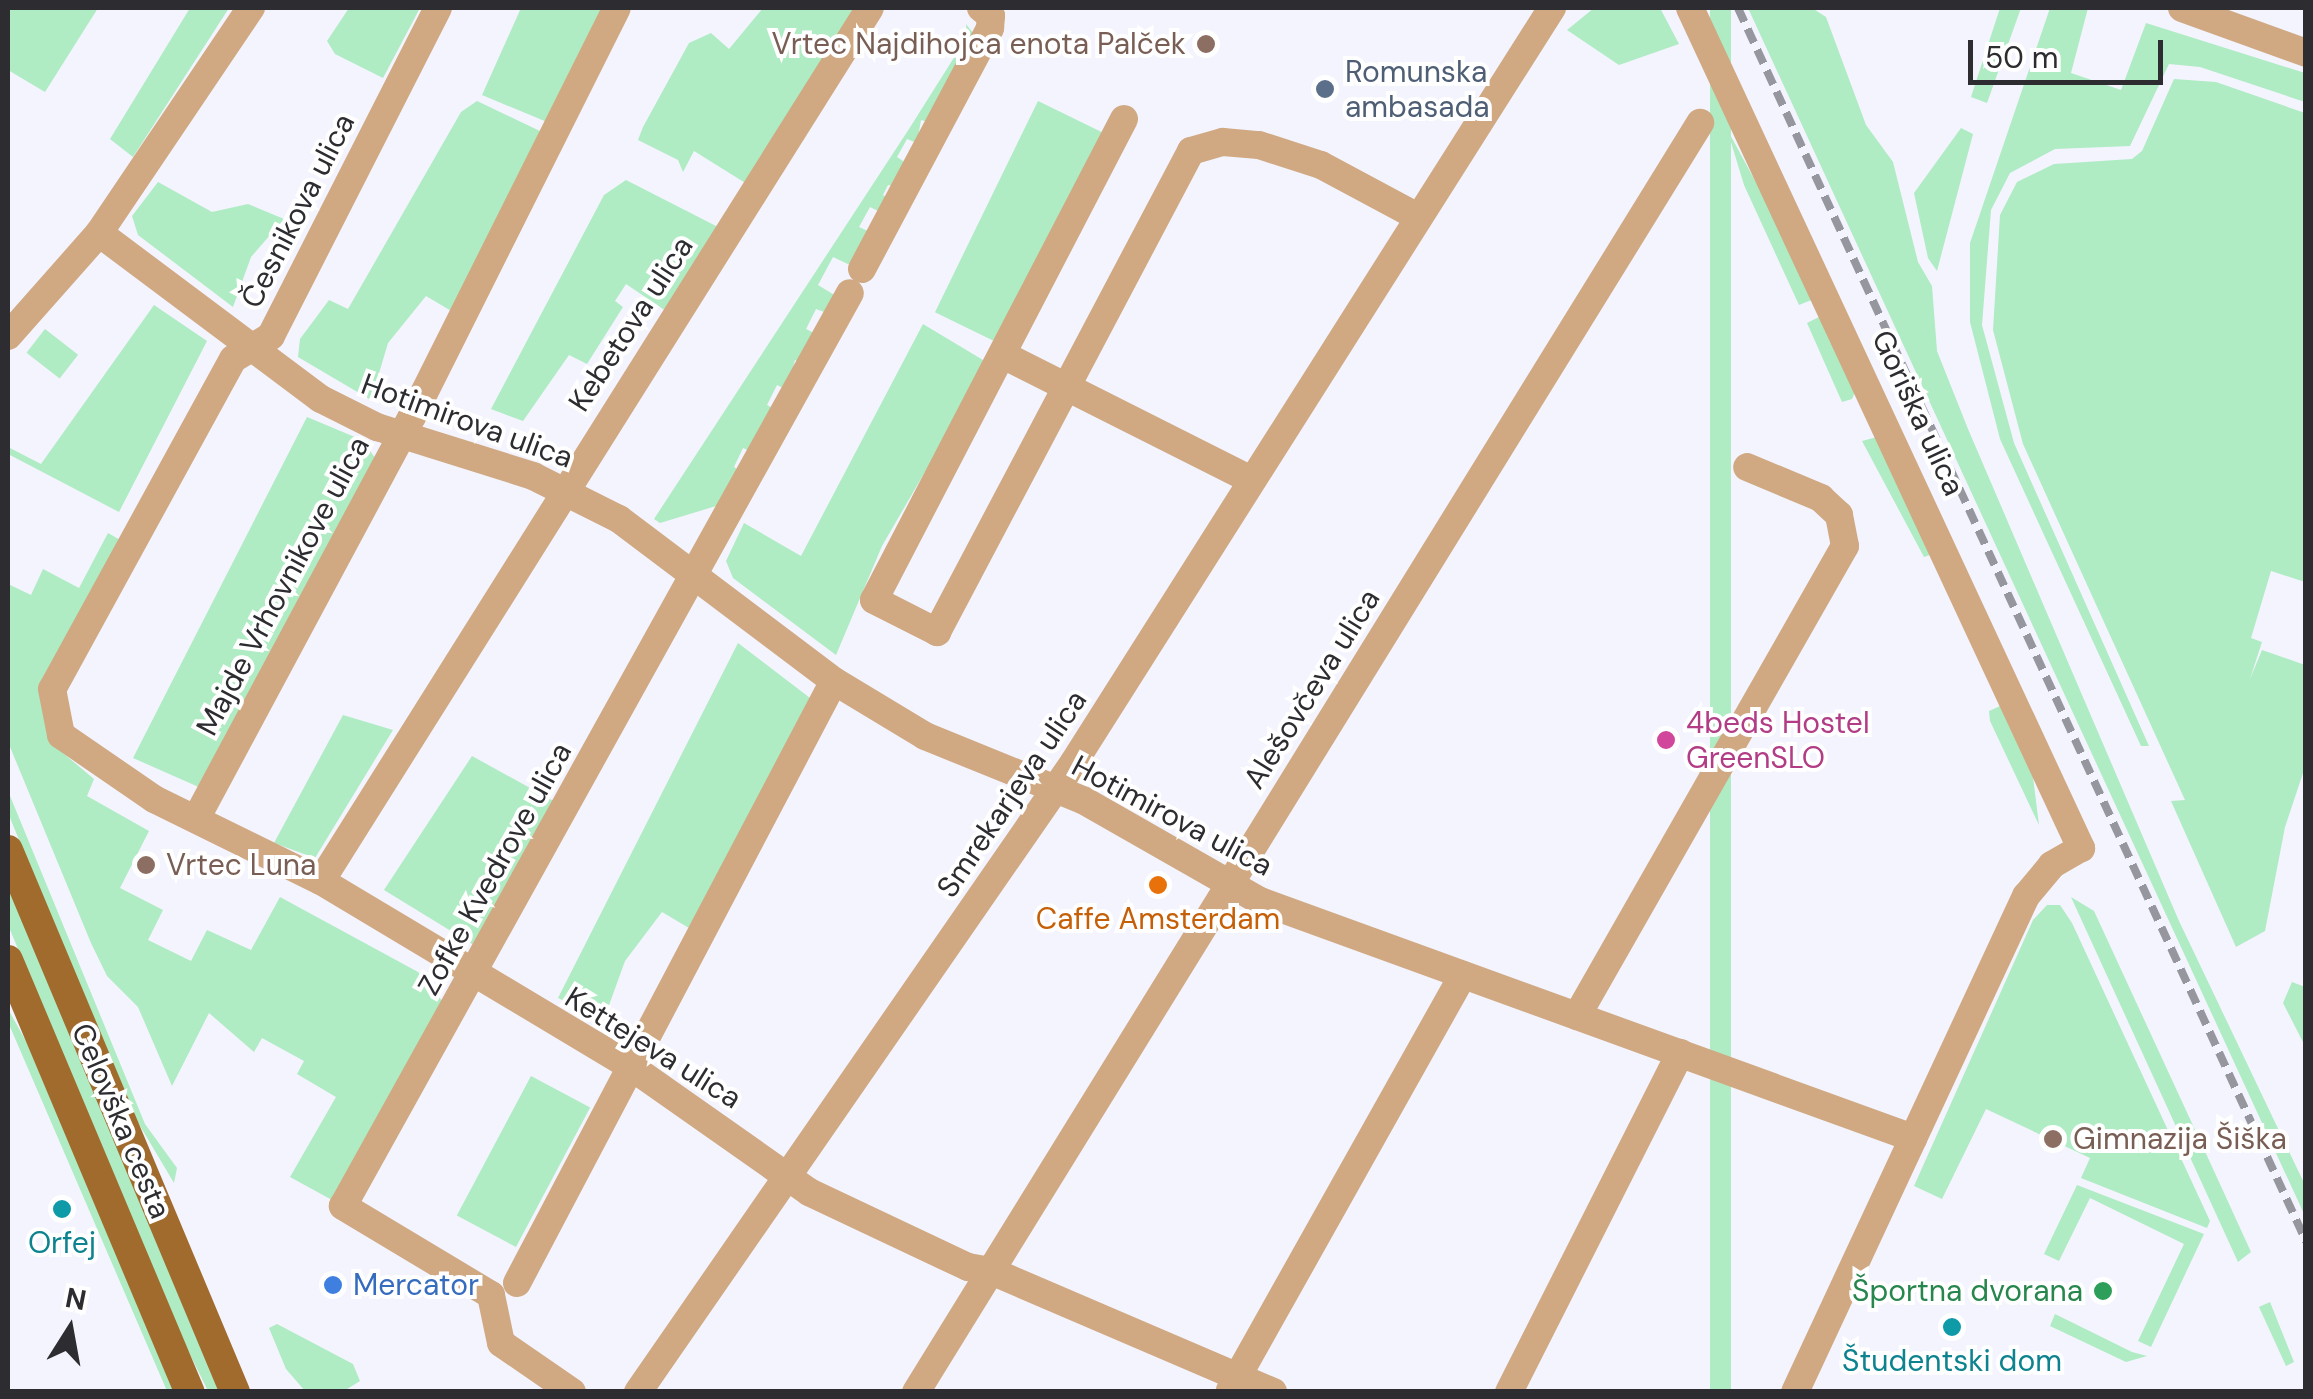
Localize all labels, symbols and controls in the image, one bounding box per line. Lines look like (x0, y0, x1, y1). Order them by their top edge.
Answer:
scale bar (1973, 20, 2168, 82)
place label: Vrtec Najdihojca enota Palček (771, 26, 1186, 62)
marker: Vrtec Najdihojca enota Palček (1195, 33, 1217, 55)
text: 50 m (1985, 38, 2059, 77)
place label: Romunska ambasada (1345, 54, 1490, 124)
marker: Romunska ambasada (1314, 78, 1336, 100)
street label: Česnikova ulica (234, 108, 362, 314)
street label: Kebetova ulica (561, 230, 701, 418)
street label: Goriška ulica (1864, 325, 1972, 501)
street label: Hotimirova ulica (357, 366, 577, 476)
street label: Majde Vrhovnikove ulica (189, 430, 377, 742)
street label: Alešovčeva ulica (1236, 583, 1388, 795)
street label: Smrekarjeva ulica (929, 684, 1095, 904)
place label: 4beds Hostel GreenSLO (1686, 705, 1870, 776)
marker: 4beds Hostel GreenSLO (1655, 729, 1677, 751)
street label: Zofke Kvedrove ulica (411, 737, 579, 1001)
street label: Hotimirova ulica (1066, 748, 1278, 884)
place label: Vrtec Luna (166, 847, 316, 883)
marker: Vrtec Luna (135, 854, 157, 876)
marker: Caffe Amsterdam (1147, 874, 1169, 896)
place label: Caffe Amsterdam (1036, 901, 1280, 937)
street label: Kettejeva ulica (558, 980, 748, 1116)
street label: Celovška cesta (64, 1018, 178, 1224)
place label: Gimnazija Šiška (2073, 1121, 2287, 1157)
marker: Gimnazija Šiška (2042, 1128, 2064, 1150)
marker: Orfej (51, 1198, 73, 1220)
place label: Orfej (28, 1225, 96, 1261)
place label: Mercator (353, 1267, 479, 1303)
place label: Športna dvorana (1852, 1273, 2083, 1309)
marker: Mercator (322, 1274, 344, 1296)
north arrow (20, 1279, 120, 1379)
text: N (62, 1279, 89, 1319)
marker: Športna dvorana (2092, 1280, 2114, 1302)
marker: Študentski dom (1941, 1316, 1963, 1338)
place label: Študentski dom (1842, 1343, 2062, 1379)

